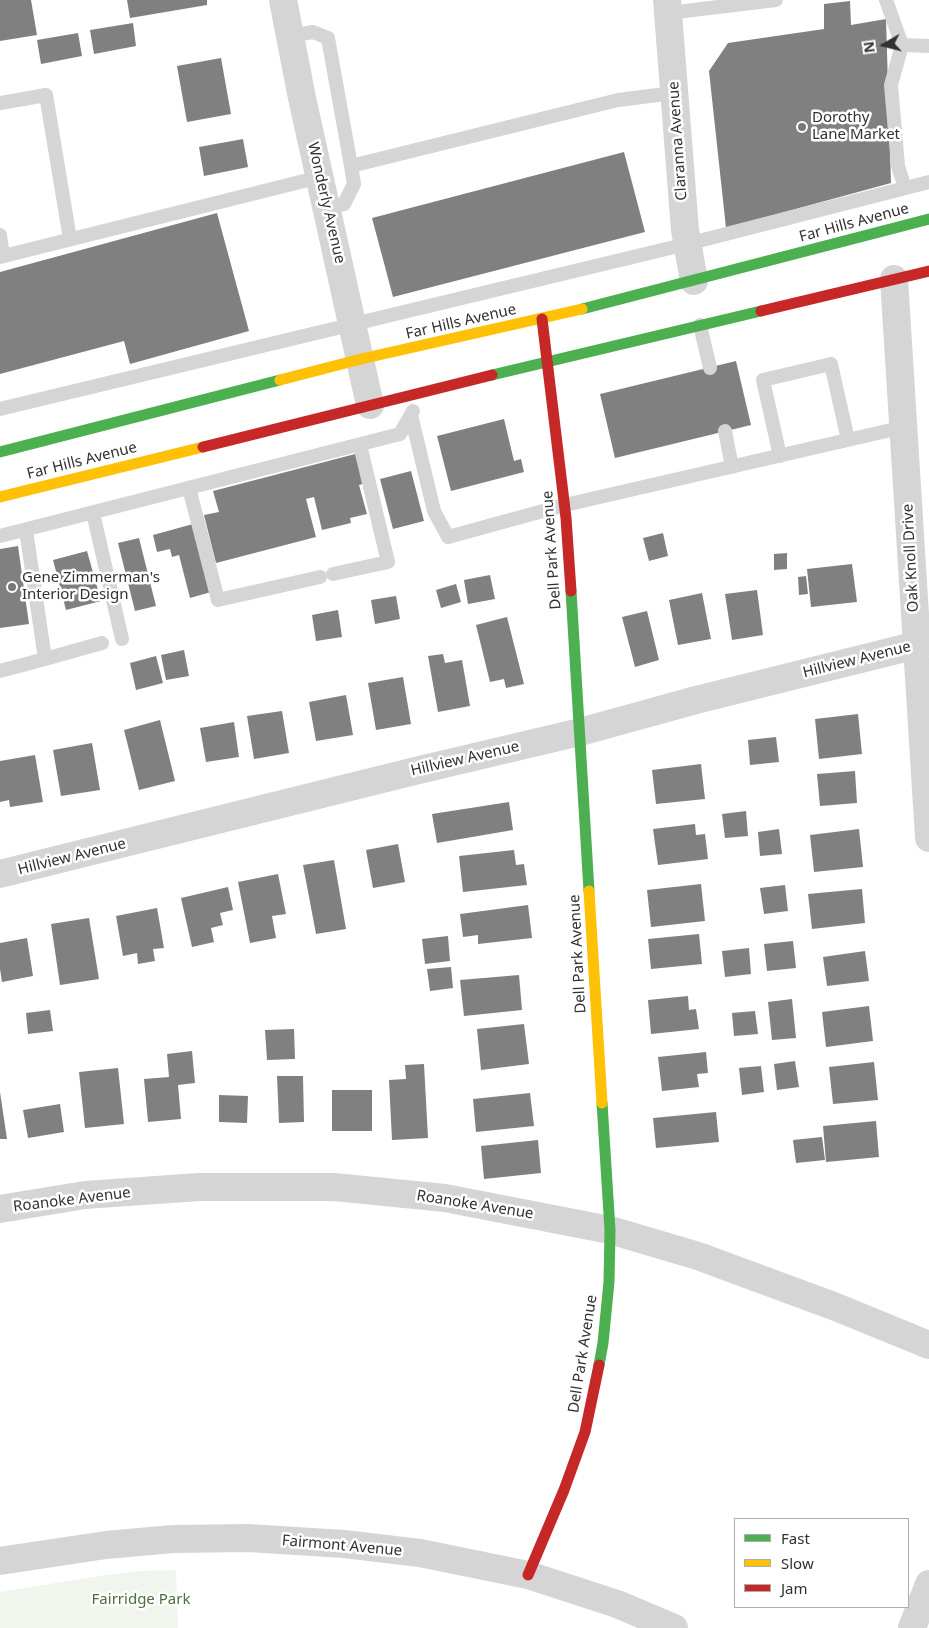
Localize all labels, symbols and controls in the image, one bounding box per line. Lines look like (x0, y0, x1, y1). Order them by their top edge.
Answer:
north arrow (859, 20, 909, 70)
text: N (858, 40, 879, 54)
street label: Claranna Avenue (665, 81, 691, 201)
place label: Dorothy Lane Market (812, 109, 900, 144)
marker: Dorothy Lane Market (796, 121, 808, 133)
street label: Wonderly Avenue (303, 141, 349, 265)
street label: Far Hills Avenue (797, 200, 911, 246)
street label: Far Hills Avenue (404, 301, 518, 343)
street label: Far Hills Avenue (25, 439, 139, 483)
street label: Dell Park Avenue (539, 490, 565, 610)
street label: Oak Knoll Drive (899, 503, 923, 613)
place label: Gene Zimmerman's Interior Design (22, 569, 160, 604)
marker: Gene Zimmerman's Interior Design (6, 581, 18, 593)
street label: Hillview Avenue (801, 638, 913, 682)
street label: Hillview Avenue (409, 738, 521, 780)
street label: Hillview Avenue (16, 835, 128, 879)
street label: Dell Park Avenue (566, 894, 590, 1014)
street label: Roanoke Avenue (12, 1184, 132, 1216)
street label: Roanoke Avenue (415, 1187, 535, 1223)
street label: Dell Park Avenue (565, 1294, 601, 1414)
legend (734, 1518, 909, 1608)
text: Fast (781, 1528, 810, 1548)
street label: Fairmont Avenue (281, 1532, 403, 1560)
text: Slow (781, 1553, 814, 1573)
text: Jam (781, 1578, 808, 1598)
park label: Fairridge Park (92, 1591, 190, 1609)

